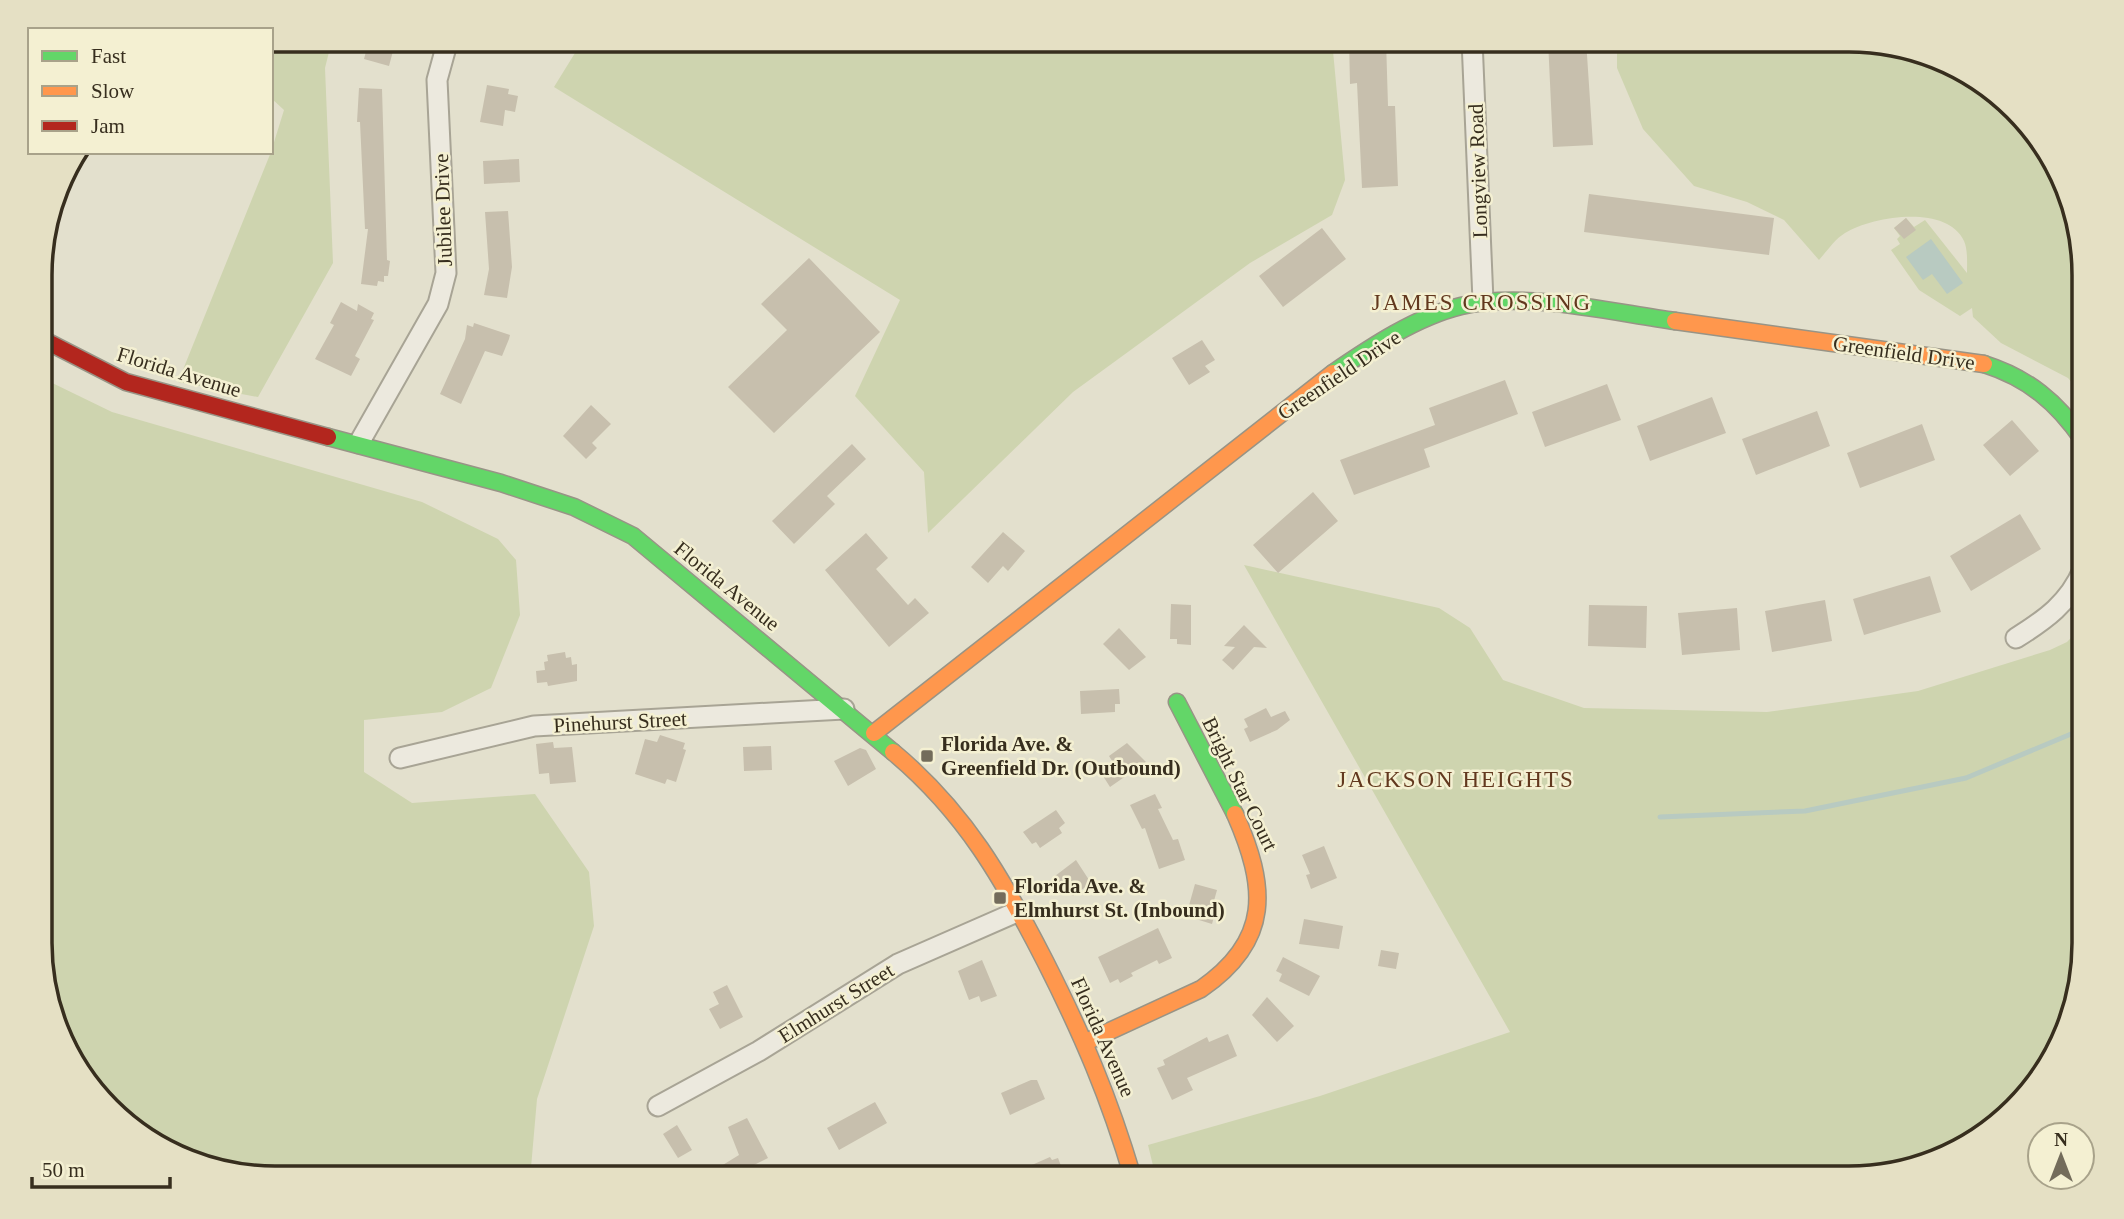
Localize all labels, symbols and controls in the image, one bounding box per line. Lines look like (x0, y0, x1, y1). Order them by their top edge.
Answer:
legend (28, 28, 273, 154)
text: Fast (91, 44, 126, 68)
text: Slow (91, 79, 135, 103)
street label: Longview Road (1464, 103, 1492, 239)
text: Jam (91, 114, 125, 138)
street label: Jubilee Drive (429, 153, 457, 267)
district label: JAMES CROSSING (1372, 290, 1592, 315)
street label: Greenfield Drive (1273, 325, 1405, 425)
street label: Greenfield Drive (1832, 331, 1976, 375)
street label: Florida Avenue (114, 342, 244, 402)
street label: Florida Avenue (670, 536, 784, 636)
street label: Pinehurst Street (553, 707, 687, 737)
street label: Bright Star Court (1197, 713, 1283, 855)
place label: Florida Ave. & Greenfield Dr. (Outbound) (941, 732, 1181, 780)
marker: Florida Ave. & Greenfield Dr. (Outbound) (919, 748, 935, 764)
district label: JACKSON HEIGHTS (1337, 767, 1575, 792)
place label: Florida Ave. & Elmhurst St. (Inbound) (1014, 874, 1225, 922)
marker: Florida Ave. & Elmhurst St. (Inbound) (992, 890, 1008, 906)
street label: Elmhurst Street (774, 958, 898, 1048)
street label: Florida Avenue (1066, 973, 1140, 1101)
north arrow (2026, 1121, 2096, 1191)
text: N (2054, 1129, 2068, 1150)
scale bar (32, 1146, 170, 1190)
text: 50 m (42, 1158, 85, 1182)

